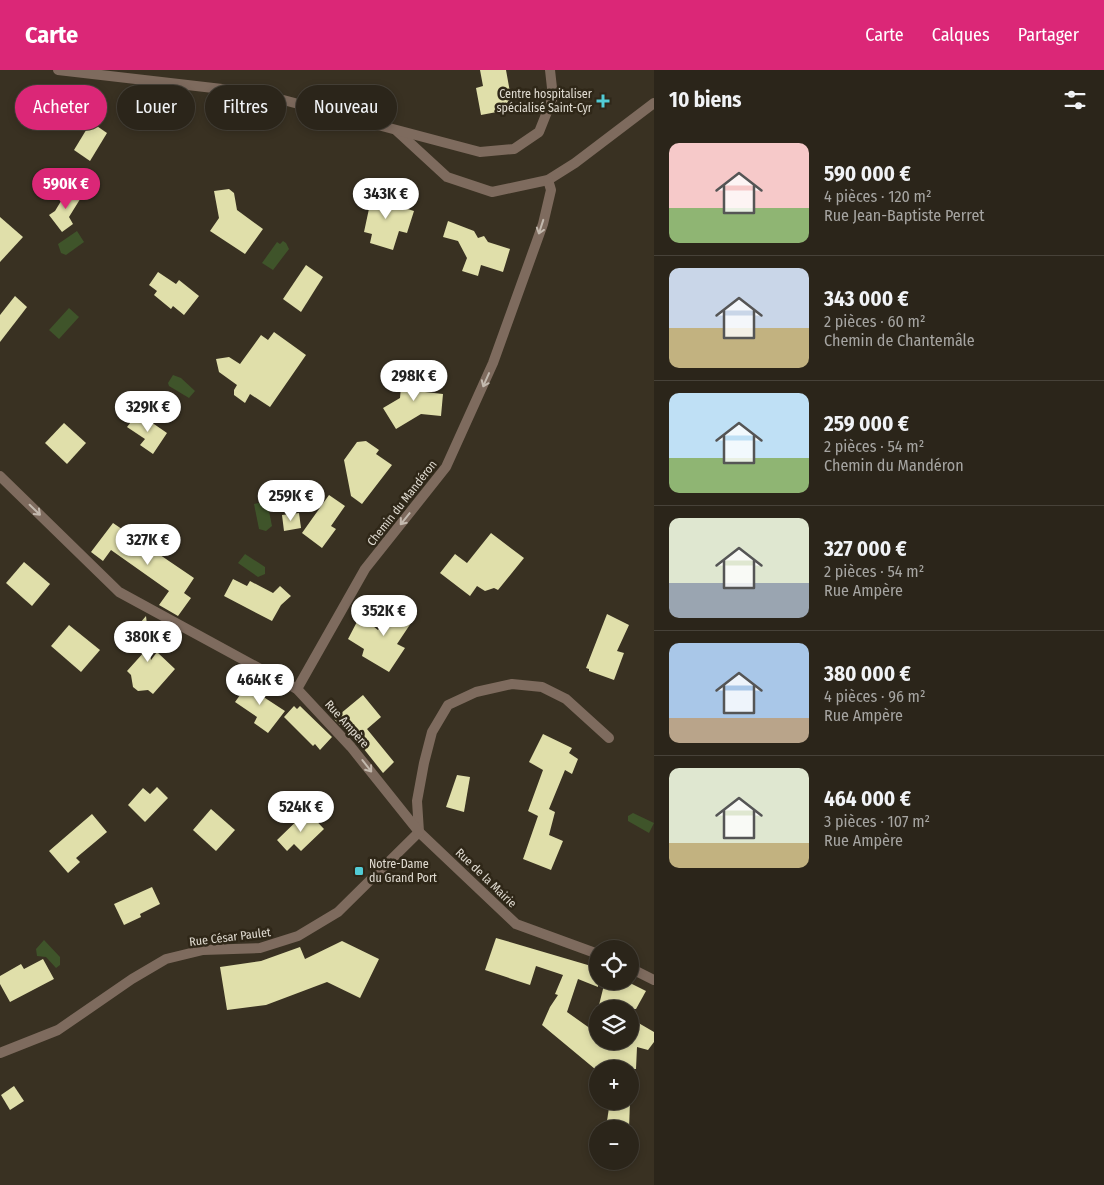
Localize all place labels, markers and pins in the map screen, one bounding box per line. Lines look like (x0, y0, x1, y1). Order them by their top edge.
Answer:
place label: Centre hospitaliser spécialisé Saint-Cyr (496, 87, 593, 115)
marker: Centre hospitaliser spécialisé Saint-Cyr (596, 94, 610, 108)
pin: 590K € (25, 168, 107, 210)
pin: 343K € (345, 178, 427, 220)
pin: 298K € (373, 360, 455, 402)
pin: 329K € (107, 390, 189, 433)
pin: 259K € (250, 480, 332, 522)
pin: 327K € (107, 524, 189, 566)
pin: 352K € (343, 594, 425, 637)
pin: 380K € (107, 620, 189, 663)
pin: 464K € (219, 664, 301, 706)
pin: 524K € (260, 790, 342, 833)
place label: Notre-Dame du Grand Port (369, 857, 437, 885)
marker: Notre-Dame du Grand Port (353, 865, 365, 877)

